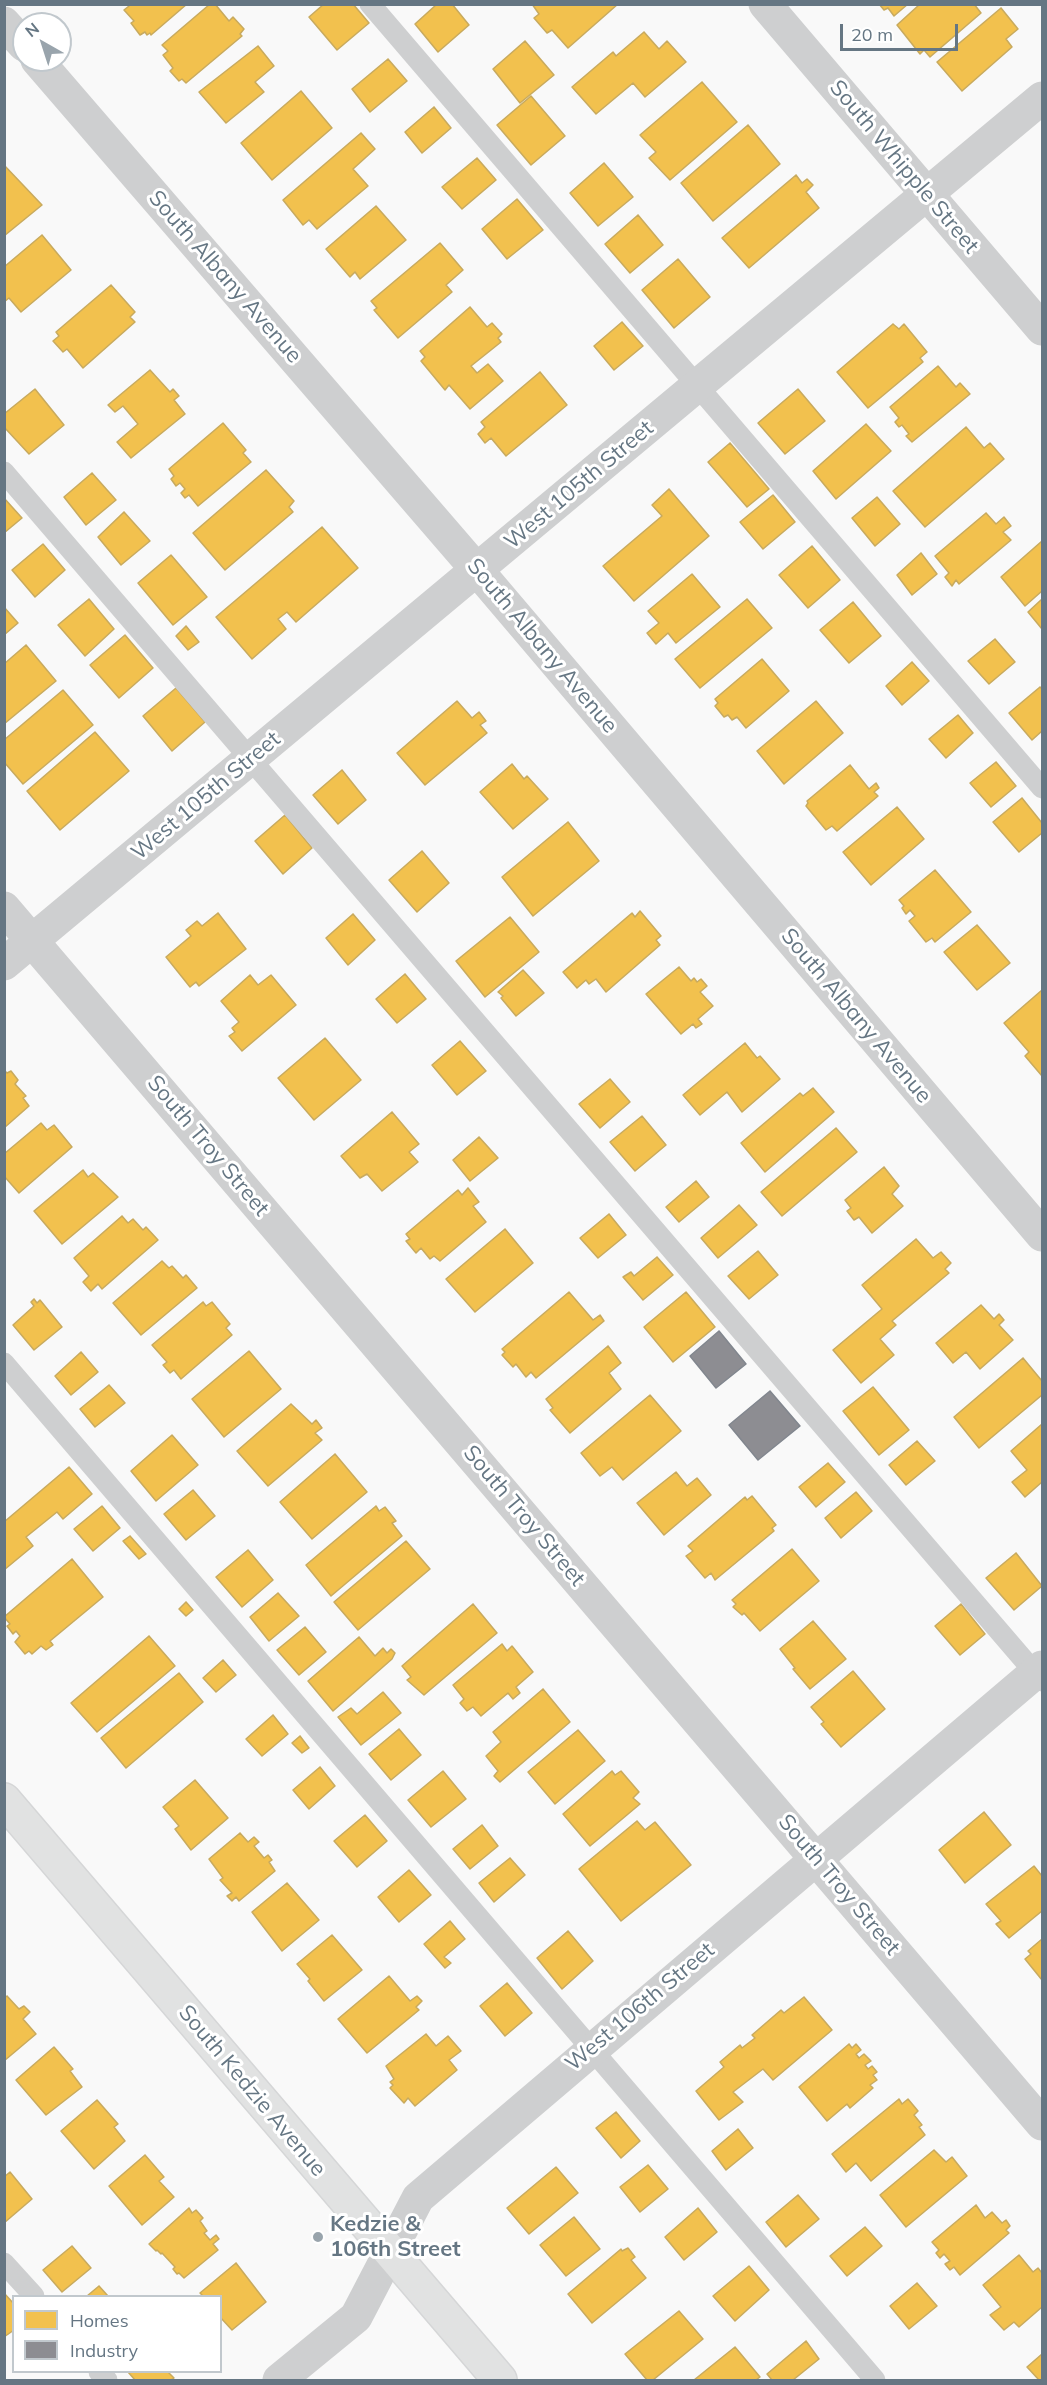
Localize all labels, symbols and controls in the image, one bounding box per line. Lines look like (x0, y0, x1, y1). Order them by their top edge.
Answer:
north arrow (12, 12, 72, 72)
scale bar (843, 12, 962, 50)
text: N (21, 18, 43, 41)
text: 20 m (851, 23, 893, 46)
street label: South Whipple Street (824, 75, 984, 259)
street label: South Albany Avenue (143, 185, 307, 369)
street label: West 105th Street (499, 415, 659, 555)
street label: South Albany Avenue (461, 553, 623, 739)
street label: West 105th Street (126, 726, 286, 866)
street label: South Albany Avenue (775, 923, 937, 1109)
street label: South Troy Street (142, 1070, 274, 1222)
street label: South Troy Street (458, 1440, 590, 1592)
street label: South Troy Street (773, 1809, 905, 1961)
street label: West 106th Street (560, 1937, 720, 2077)
street label: South Kedzie Avenue (173, 2000, 331, 2182)
place label: Kedzie & 106th Street (330, 2211, 461, 2262)
marker: Kedzie & 106th Street (311, 2230, 325, 2244)
legend (12, 2295, 222, 2373)
text: Homes (70, 2309, 129, 2332)
text: Industry (70, 2339, 138, 2362)

